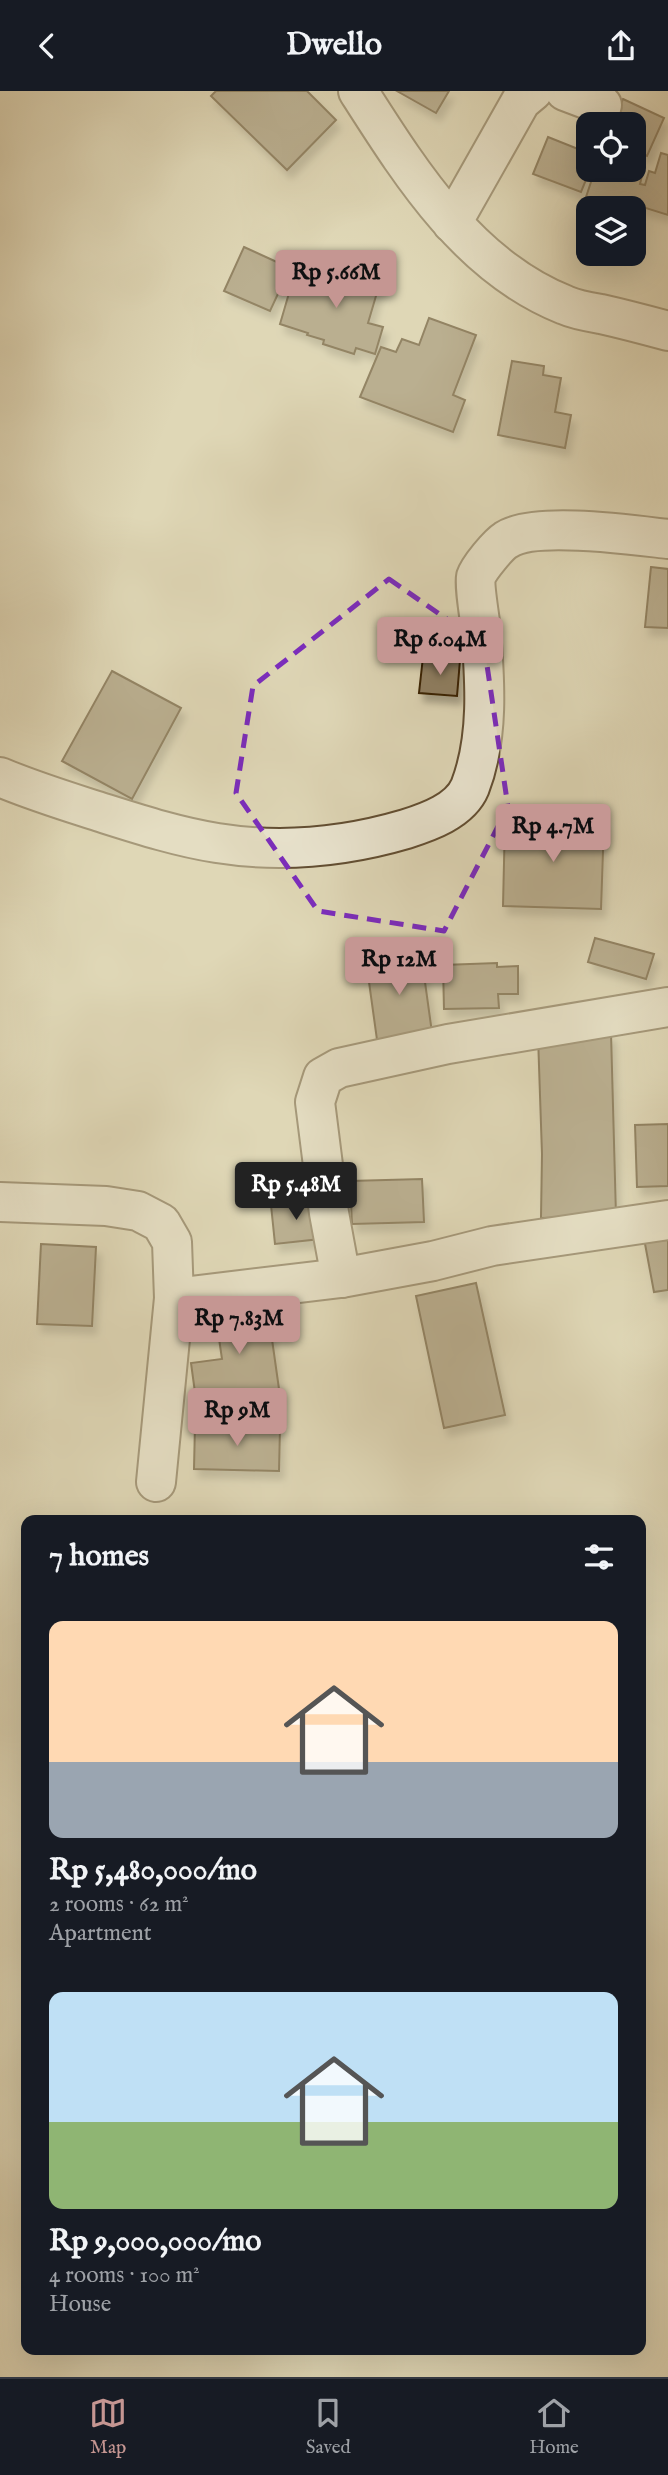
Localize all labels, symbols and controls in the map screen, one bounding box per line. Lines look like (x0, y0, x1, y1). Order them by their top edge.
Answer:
text: Dwello (286, 25, 382, 66)
icon: back (28, 27, 66, 65)
icon: share (602, 27, 640, 65)
map controls (576, 112, 646, 266)
button: locate (576, 112, 646, 182)
button: layers (576, 196, 646, 266)
pin: Rp 5.66M (264, 251, 408, 310)
text: Rp 5.66M (291, 258, 381, 287)
pin: Rp 6.04M (368, 617, 512, 677)
text: Rp 6.04M (393, 625, 487, 654)
pin: Rp 4.7M (488, 805, 618, 864)
text: Rp 4.7M (512, 812, 594, 841)
pin: Rp 12M (342, 937, 456, 997)
text: Rp 12M (361, 945, 437, 974)
pin: Rp 5.48M (224, 1163, 368, 1222)
text: Rp 5.48M (251, 1170, 341, 1199)
pin: Rp 7.83M (167, 1297, 311, 1356)
text: Rp 7.83M (194, 1304, 284, 1333)
pin: Rp 9M (188, 1389, 286, 1448)
text: Rp 9M (204, 1396, 270, 1425)
text: 7 homes (49, 1538, 149, 1576)
icon: filters (580, 1538, 618, 1576)
icon: home (271, 1667, 397, 1793)
text: Rp 5,480,000/mo (49, 1852, 257, 1890)
text: 2 rooms · 62 m² (49, 1890, 189, 1919)
text: Apartment (49, 1919, 152, 1948)
icon: home (271, 2038, 397, 2164)
text: Rp 9,000,000/mo (49, 2223, 261, 2261)
text: 4 rooms · 100 m² (49, 2261, 200, 2290)
text: House (49, 2290, 111, 2319)
tab: Map (89, 2394, 127, 2460)
tab: Saved (306, 2394, 351, 2460)
tab: Home (529, 2394, 579, 2460)

